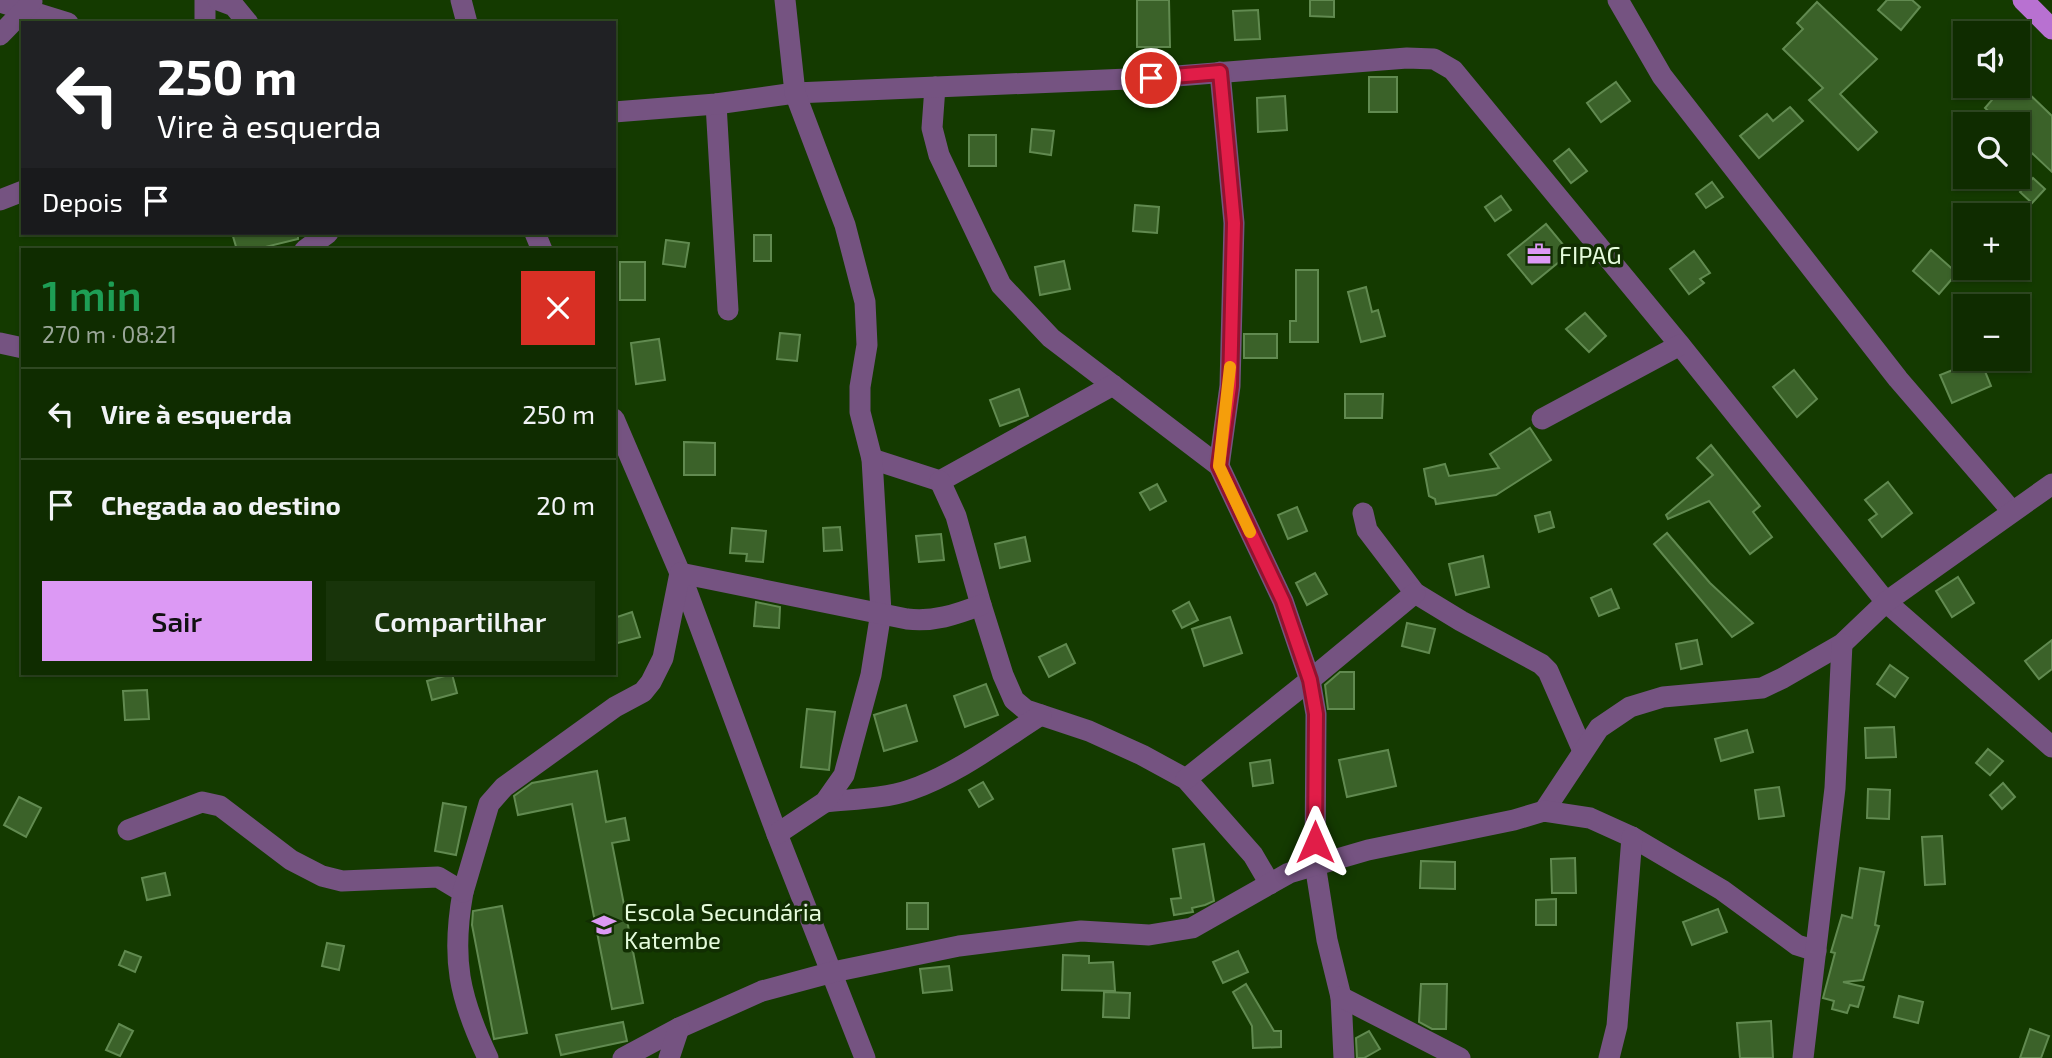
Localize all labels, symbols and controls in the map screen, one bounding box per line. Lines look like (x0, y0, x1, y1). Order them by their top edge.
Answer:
map controls (1953, 21, 2030, 371)
button: sound (1953, 21, 2030, 98)
text: 250 m (157, 46, 297, 105)
pin (1121, 48, 1181, 108)
icon: left (42, 49, 133, 140)
icon: arrive (1132, 59, 1170, 97)
text: Vire à esquerda (157, 106, 381, 144)
button: search (1953, 112, 2030, 189)
icon: arrive (137, 182, 175, 220)
text: Depois (42, 186, 123, 217)
button: + (1953, 203, 2030, 280)
office icon: FIPAG (1525, 240, 1553, 268)
place label: FIPAG (1559, 240, 1621, 269)
text: 1 min (42, 269, 142, 319)
button: close (521, 271, 595, 345)
button: − (1953, 294, 2030, 371)
text: 270 m · 08:21 (42, 320, 177, 348)
icon: left (42, 395, 80, 433)
text: Vire à esquerda (101, 398, 292, 429)
text: 250 m (522, 398, 595, 429)
icon: arrive (42, 486, 80, 524)
text: Chegada ao destino (101, 489, 341, 520)
text: 20 m (536, 489, 595, 520)
button: Sair (42, 581, 312, 661)
button: Compartilhar (326, 581, 595, 661)
position arrow (1278, 805, 1352, 879)
place label: Escola Secundária Katembe (624, 897, 822, 954)
school or university icon: Escola Secundária Katembe (590, 911, 618, 939)

